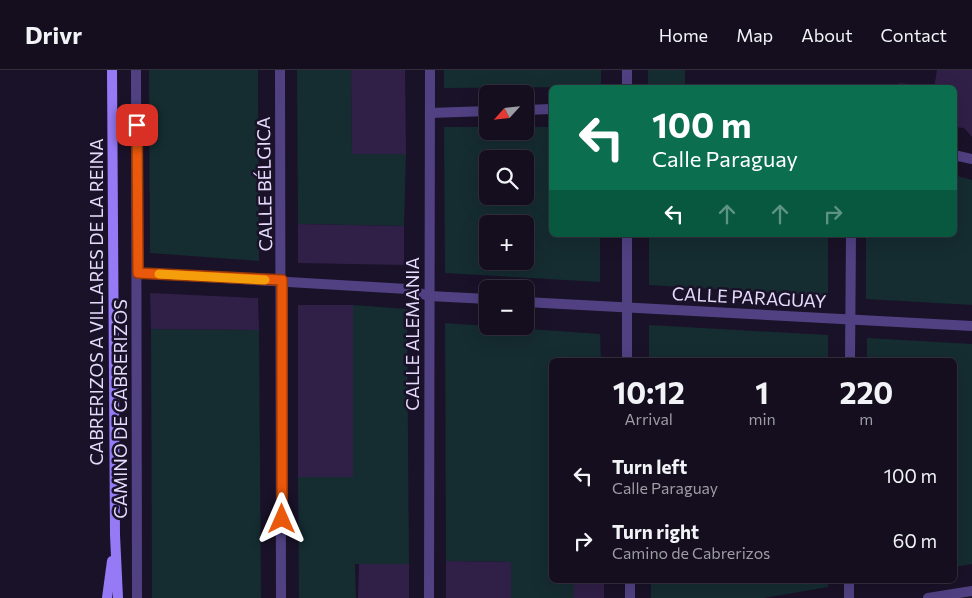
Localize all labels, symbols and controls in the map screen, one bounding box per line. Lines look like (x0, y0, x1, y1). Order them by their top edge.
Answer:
text: Drivr (25, 20, 82, 49)
text: Home (659, 24, 708, 46)
text: Map (736, 24, 773, 46)
text: About (801, 24, 853, 46)
text: Contact (881, 24, 947, 46)
north arrow (479, 85, 534, 140)
map controls (479, 85, 534, 335)
text: 100 m (652, 102, 752, 145)
pin (116, 104, 158, 146)
icon: left (569, 105, 634, 170)
icon: arrive (123, 111, 151, 139)
street label: CALLE BÉLGICA (252, 116, 276, 252)
street label: CABRERIZOS A VILLARES DE LA REINA (85, 138, 107, 466)
text: Calle Paraguay (652, 145, 798, 172)
button: search (479, 150, 534, 205)
icon: left (660, 200, 688, 228)
icon: ahead (713, 200, 741, 228)
icon: ahead (766, 200, 794, 228)
icon: right (819, 200, 847, 228)
button: + (479, 215, 534, 270)
street label: CALLE ALEMANIA (401, 257, 423, 411)
button: − (479, 280, 534, 335)
street label: CALLE PARAGUAY (671, 282, 827, 312)
street label: CAMINO DE CABRERIZOS (109, 299, 131, 519)
text: 10:12 (613, 373, 685, 410)
text: 1 (755, 373, 769, 410)
text: 220 (839, 373, 893, 410)
text: Arrival (625, 409, 673, 428)
text: min (748, 409, 776, 428)
text: m (859, 409, 873, 428)
text: Turn left (612, 455, 687, 478)
icon: left (569, 462, 597, 490)
text: 100 m (884, 464, 937, 487)
text: Calle Paraguay (612, 478, 718, 497)
position arrow (255, 492, 307, 544)
text: Turn right (612, 520, 699, 543)
icon: right (569, 527, 597, 555)
text: 60 m (893, 529, 937, 552)
text: Camino de Cabrerizos (612, 543, 770, 562)

